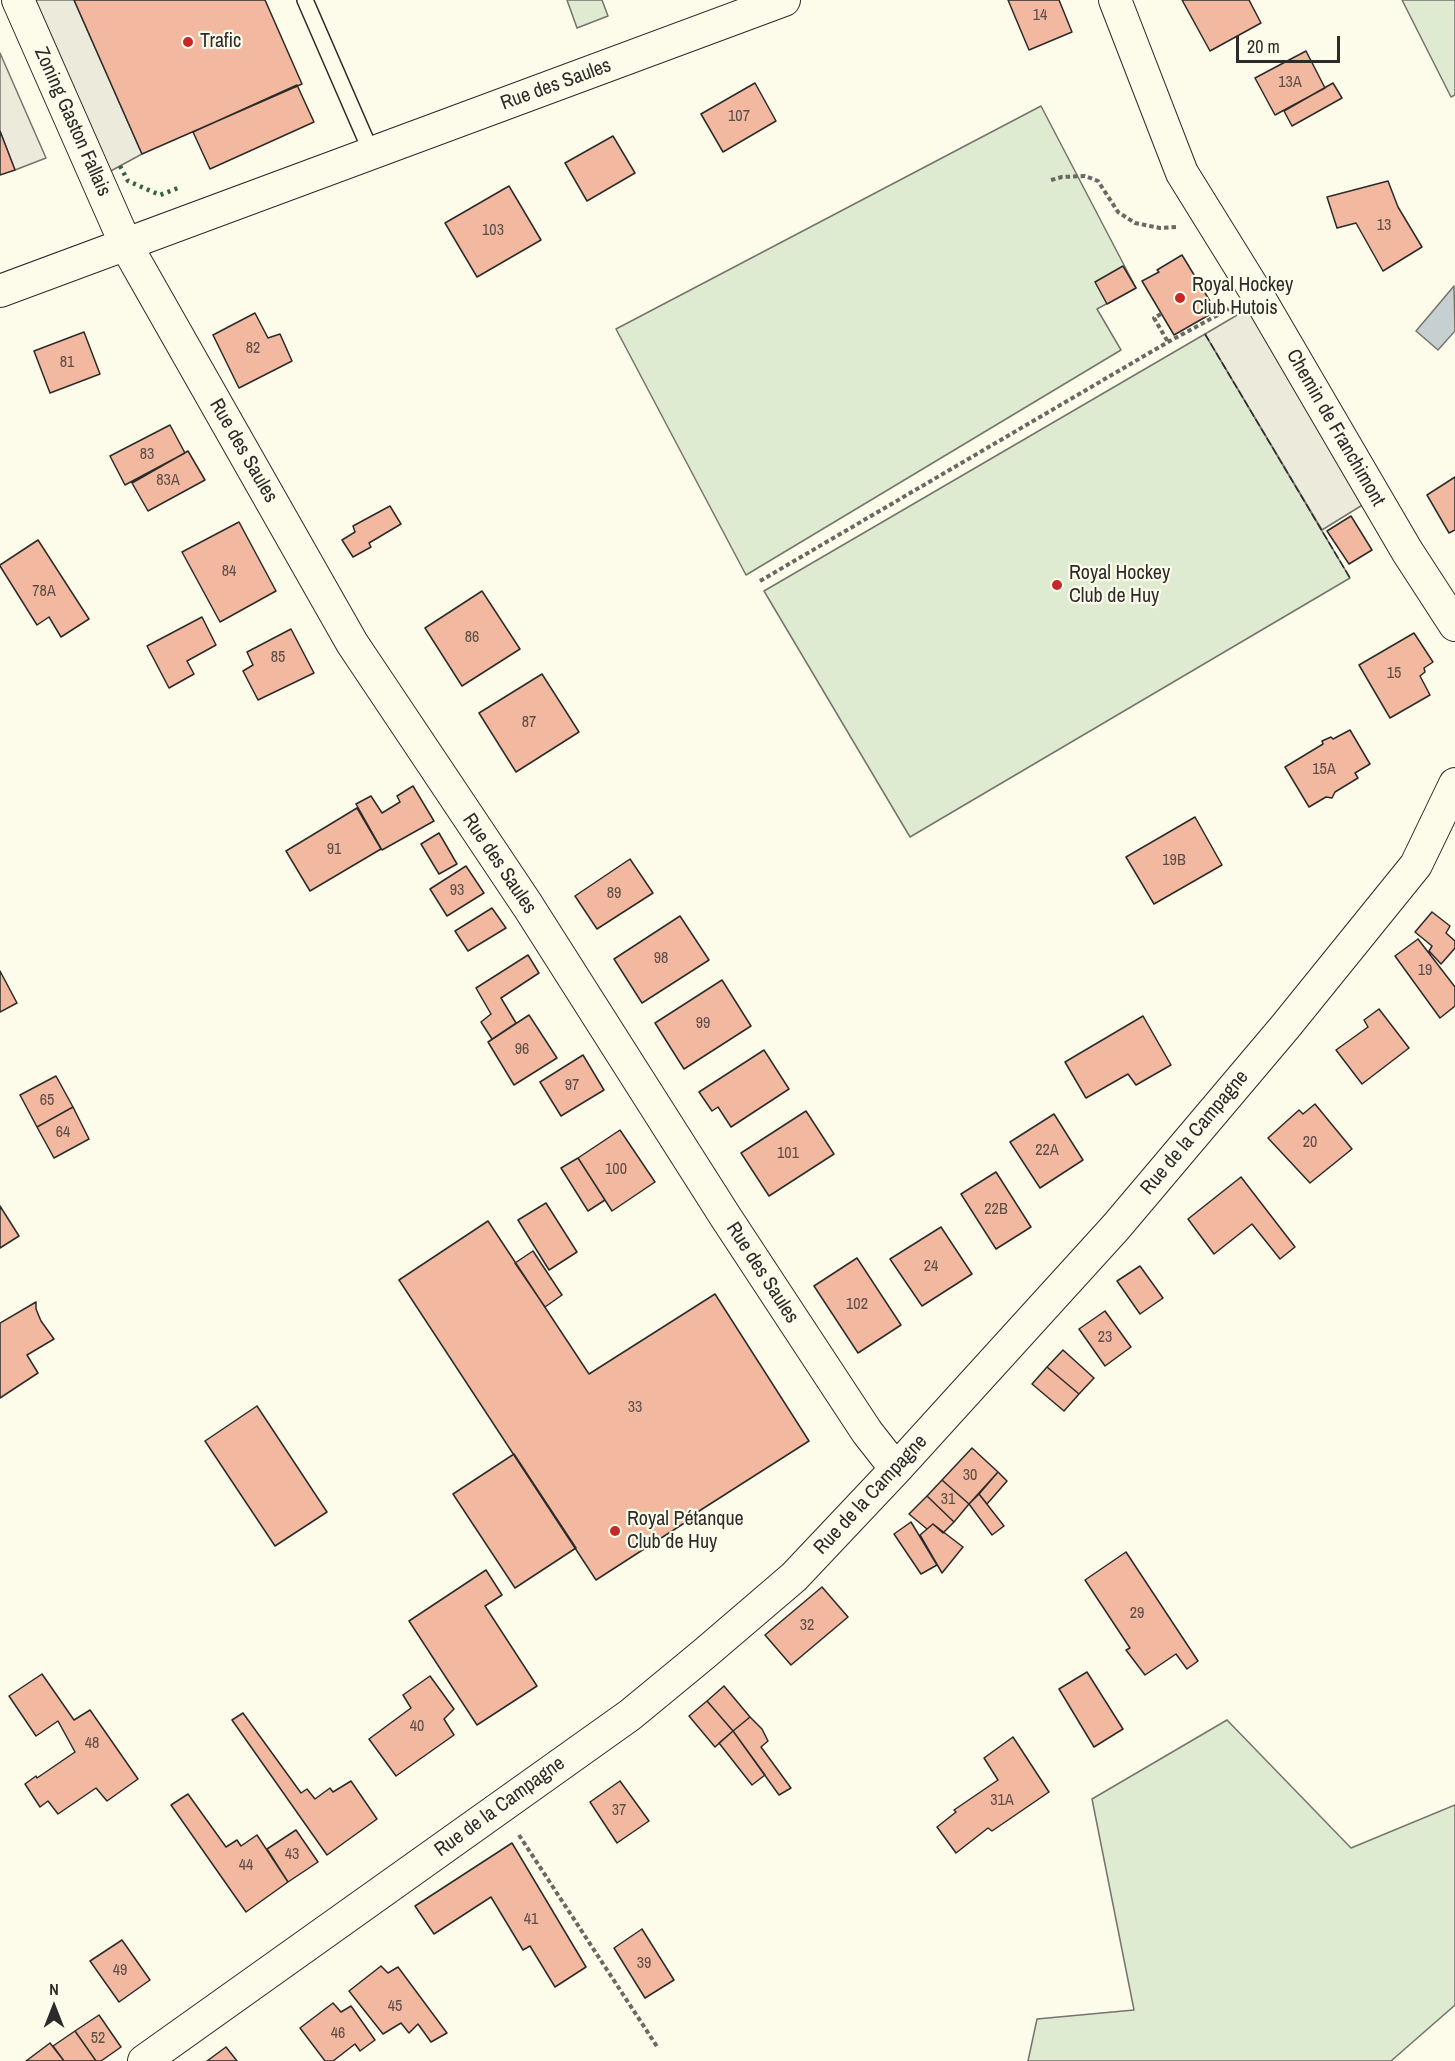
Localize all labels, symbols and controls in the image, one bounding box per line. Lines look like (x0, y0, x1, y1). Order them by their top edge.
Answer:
house number: 14 (1033, 6, 1047, 26)
scale bar (1239, 24, 1342, 62)
place label: Trafic (200, 30, 241, 54)
text: 20 m (1247, 34, 1280, 59)
marker: Trafic (181, 35, 195, 49)
street label: Zoning Gaston Fallais (28, 44, 116, 200)
street label: Rue des Saules (497, 54, 615, 116)
house number: 13A (1278, 73, 1302, 93)
house number: 107 (728, 107, 750, 127)
house number: 13 (1377, 216, 1391, 236)
house number: 103 (482, 221, 504, 241)
place label: Royal Hockey Club Hutois (1192, 274, 1293, 321)
marker: Royal Hockey Club Hutois (1173, 291, 1187, 305)
house number: 82 (246, 339, 260, 359)
street label: Chemin de Franchimont (1280, 345, 1390, 511)
house number: 81 (60, 353, 74, 373)
street label: Rue des Saules (204, 395, 282, 507)
house number: 83 (140, 445, 154, 465)
house number: 83A (156, 471, 180, 491)
house number: 84 (222, 562, 236, 582)
place label: Royal Hockey Club de Huy (1069, 562, 1170, 609)
marker: Royal Hockey Club de Huy (1050, 578, 1064, 592)
house number: 78A (32, 582, 56, 602)
house number: 86 (465, 628, 479, 648)
house number: 85 (271, 648, 285, 668)
house number: 15 (1387, 664, 1401, 684)
house number: 87 (522, 713, 536, 733)
house number: 15A (1312, 760, 1336, 780)
street label: Rue des Saules (457, 809, 541, 919)
house number: 91 (327, 840, 341, 860)
house number: 19B (1162, 851, 1186, 871)
house number: 93 (450, 881, 464, 901)
house number: 89 (607, 884, 621, 904)
house number: 98 (654, 949, 668, 969)
house number: 19 (1418, 961, 1432, 981)
house number: 99 (696, 1014, 710, 1034)
house number: 96 (515, 1040, 529, 1060)
street label: Rue de la Campagne (1136, 1066, 1254, 1200)
house number: 97 (565, 1076, 579, 1096)
house number: 65 (40, 1091, 54, 1111)
house number: 64 (56, 1123, 70, 1143)
house number: 20 (1303, 1133, 1317, 1153)
house number: 22A (1035, 1141, 1059, 1161)
house number: 101 (777, 1144, 799, 1164)
house number: 100 (605, 1160, 627, 1180)
house number: 22B (984, 1200, 1008, 1220)
street label: Rue des Saules (720, 1218, 804, 1328)
house number: 24 (924, 1257, 938, 1277)
house number: 102 (846, 1295, 868, 1315)
house number: 23 (1098, 1328, 1112, 1348)
house number: 33 (628, 1398, 642, 1418)
street label: Rue de la Campagne (809, 1430, 933, 1560)
house number: 30 (963, 1466, 977, 1486)
house number: 31 (941, 1490, 955, 1510)
place label: Royal Pétanque Club de Huy (627, 1508, 744, 1555)
marker: Royal Pétanque Club de Huy (608, 1524, 622, 1538)
house number: 29 (1130, 1604, 1144, 1624)
house number: 32 (800, 1616, 814, 1636)
house number: 40 (410, 1717, 424, 1737)
house number: 48 (85, 1734, 99, 1754)
street label: Rue de la Campagne (430, 1752, 570, 1862)
house number: 31A (990, 1791, 1014, 1811)
house number: 37 (612, 1801, 626, 1821)
house number: 43 (285, 1845, 299, 1865)
house number: 44 (239, 1856, 253, 1876)
house number: 41 (524, 1910, 538, 1930)
house number: 39 (637, 1954, 651, 1974)
house number: 49 (113, 1961, 127, 1981)
north arrow (24, 1977, 84, 2037)
text: N (49, 1978, 59, 2000)
house number: 45 (388, 1997, 402, 2017)
house number: 46 (331, 2024, 345, 2044)
house number: 52 (91, 2029, 105, 2049)

